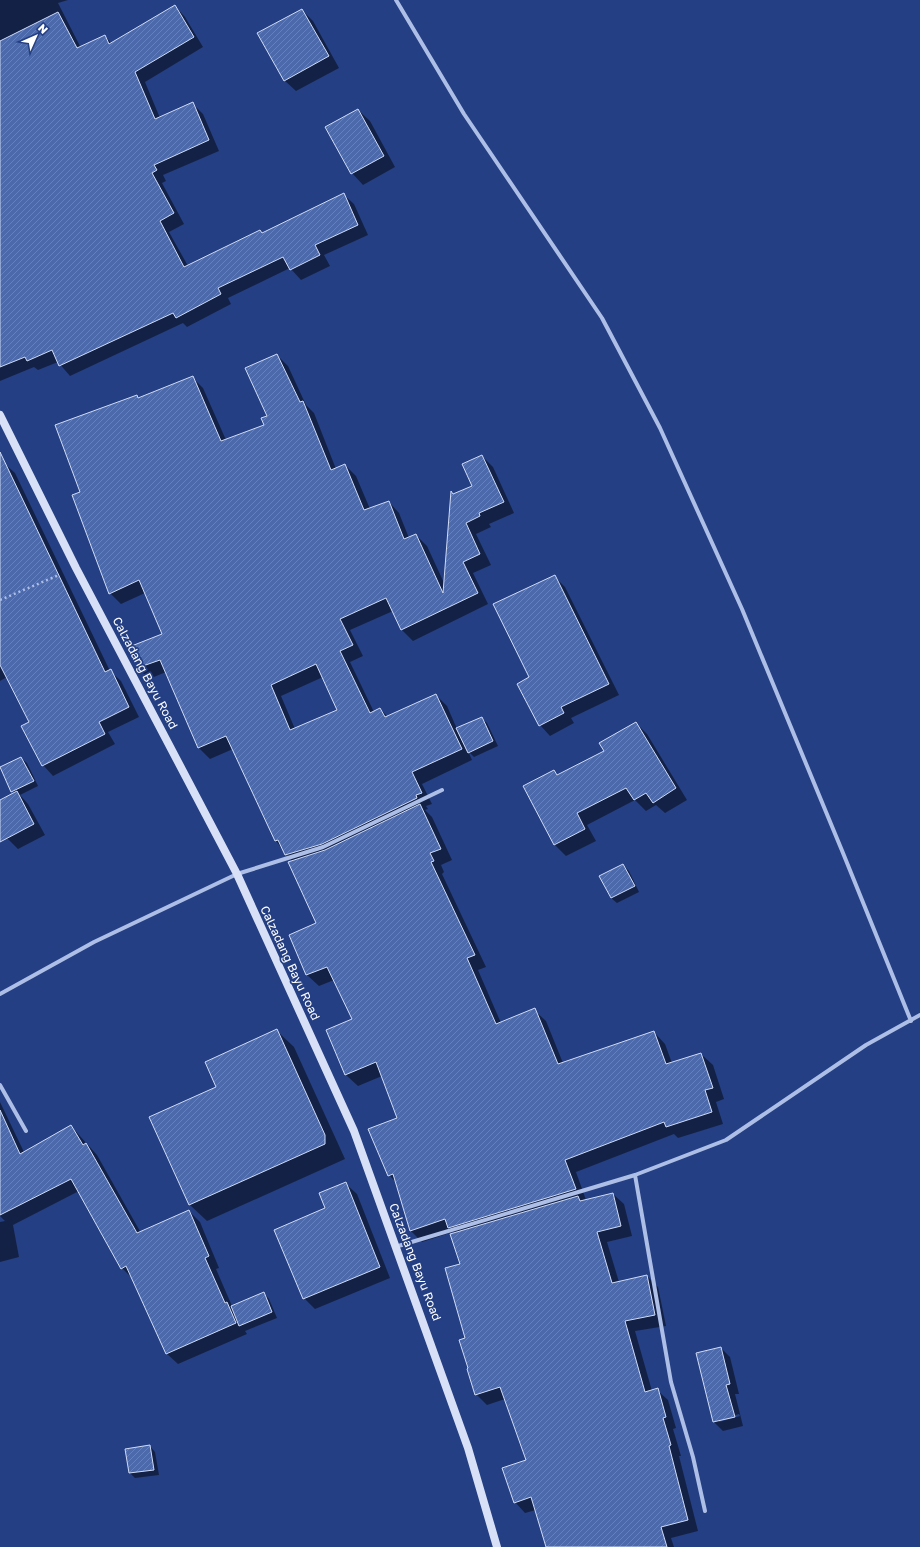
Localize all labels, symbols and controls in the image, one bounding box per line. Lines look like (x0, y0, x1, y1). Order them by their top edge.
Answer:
north arrow (16, 16, 56, 56)
text: N (36, 21, 51, 36)
street label: Calzadang Bayu Road (110, 614, 181, 731)
street label: Calzadang Bayu Road (257, 903, 324, 1022)
street label: Calzadang Bayu Road (386, 1201, 445, 1323)

